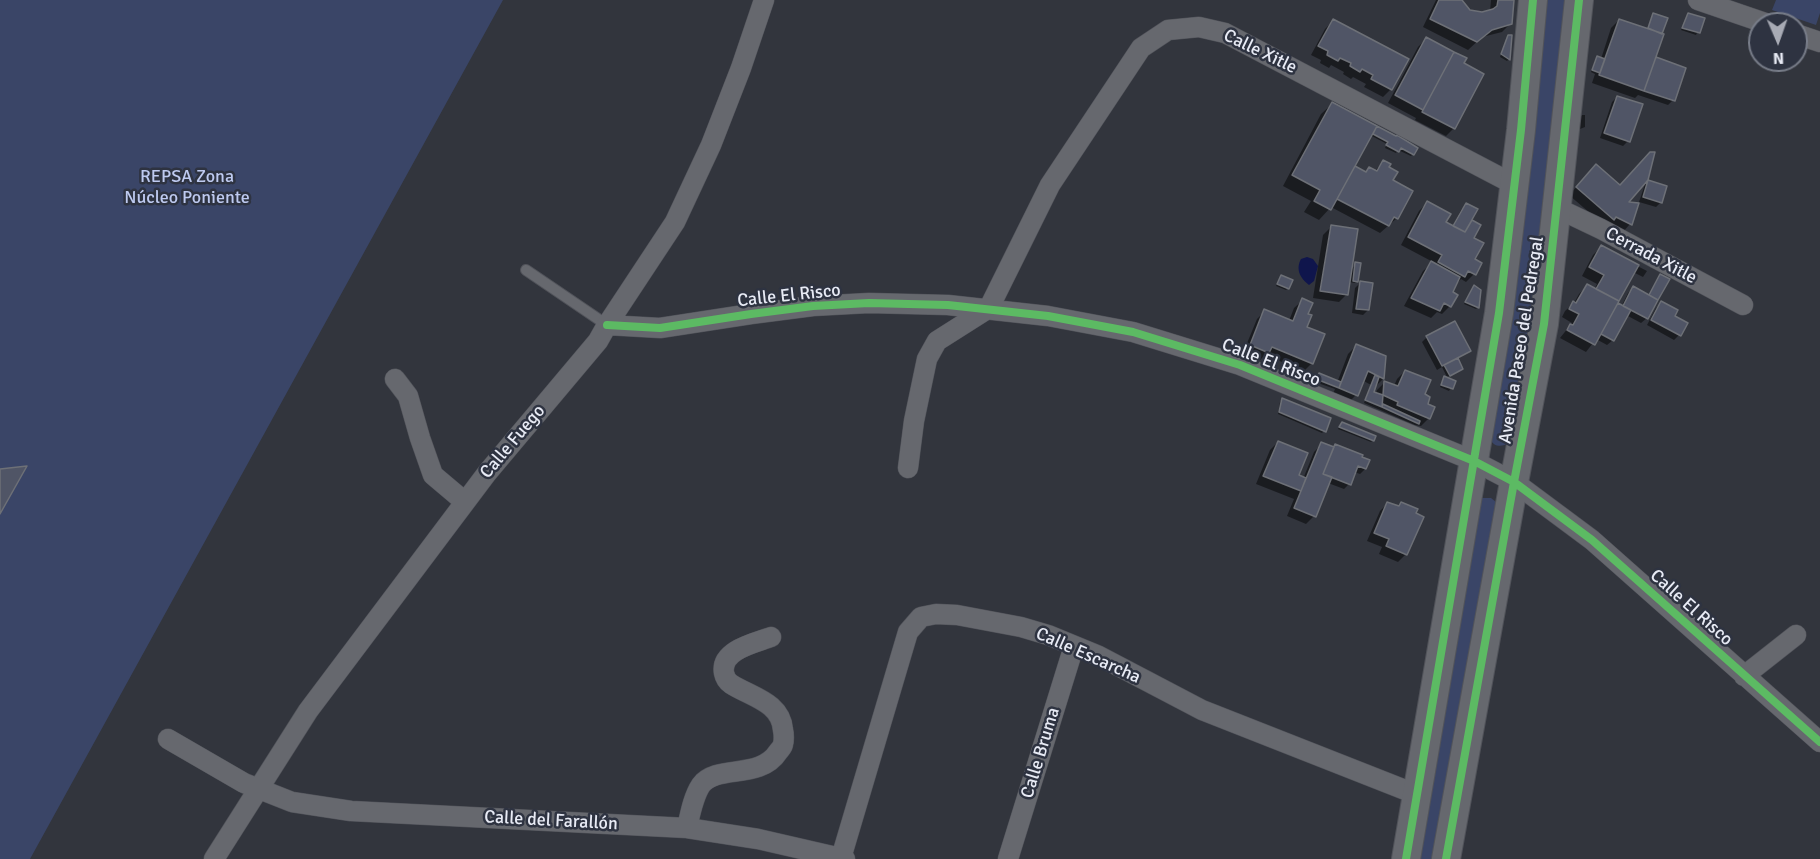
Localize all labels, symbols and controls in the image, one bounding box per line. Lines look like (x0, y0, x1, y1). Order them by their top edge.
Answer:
north arrow (1748, 12, 1808, 72)
street label: Calle Xitle (1220, 25, 1300, 79)
text: N (1773, 48, 1784, 68)
park label: REPSA Zona Núcleo Poniente (124, 166, 250, 208)
street label: Cerrada Xitle (1602, 223, 1700, 289)
street label: Avenida Paseo del Pedregal (1495, 235, 1549, 445)
street label: Calle El Risco (736, 280, 842, 312)
street label: Calle El Risco (1219, 334, 1323, 392)
street label: Calle Fuego (476, 401, 550, 483)
street label: Calle El Risco (1645, 565, 1737, 651)
street label: Calle Escarcha (1032, 623, 1144, 689)
street label: Calle Bruma (1017, 705, 1065, 801)
street label: Calle del Farallón (484, 807, 618, 835)

